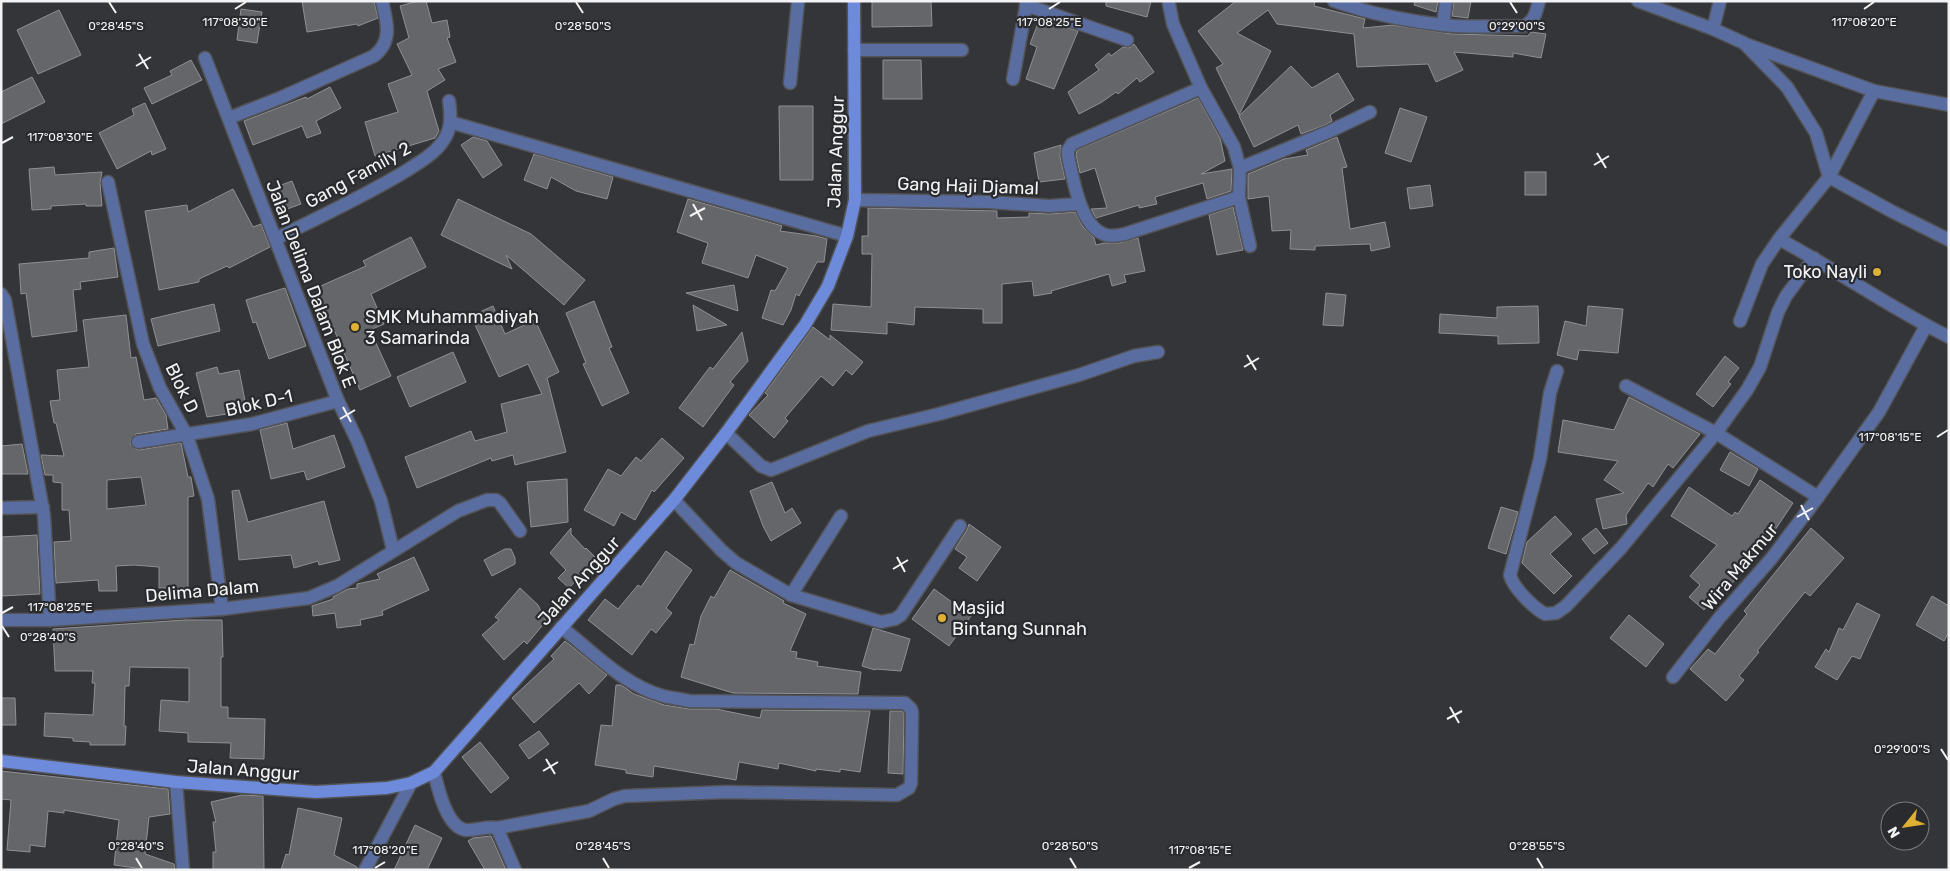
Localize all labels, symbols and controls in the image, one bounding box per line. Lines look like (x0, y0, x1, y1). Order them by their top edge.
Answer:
text: 117°08'30"E (202, 15, 268, 29)
text: 117°08'25"E (1017, 15, 1081, 29)
text: 117°08'20"E (1831, 15, 1897, 29)
text: 0°28'45"S (88, 19, 144, 33)
text: 0°28'50"S (555, 19, 611, 33)
text: 0°29'00"S (1489, 19, 1545, 33)
street label: Jalan Anggur (823, 95, 849, 209)
text: 117°08'30"E (27, 130, 93, 144)
street label: Gang Family 2 (301, 137, 415, 213)
street label: Gang Haji Djamal (897, 173, 1039, 199)
street label: Jalan Delima Dalam Blok E (261, 177, 361, 391)
place label: Toko Nayli (1783, 261, 1867, 283)
marker: Toko Nayli (1871, 266, 1883, 278)
place label: SMK Muhammadiyah 3 Samarinda (365, 306, 539, 349)
marker: SMK Muhammadiyah 3 Samarinda (349, 321, 361, 333)
street label: Blok D (161, 360, 203, 416)
street label: Blok D-1 (223, 385, 295, 421)
text: 117°08'15"E (1859, 430, 1921, 444)
street label: Wira Makmur (1697, 519, 1783, 615)
street label: Jalan Anggur (533, 532, 625, 630)
street label: Delima Dalam (144, 575, 260, 607)
place label: Masjid Bintang Sunnah (952, 597, 1087, 640)
text: 117°08'25"E (28, 600, 92, 614)
marker: Masjid Bintang Sunnah (936, 612, 948, 624)
text: 0°28'40"S (20, 630, 76, 644)
text: 0°29'00"S (1874, 742, 1930, 756)
street label: Jalan Anggur (186, 755, 300, 785)
north arrow (1880, 801, 1930, 851)
text: N (1884, 824, 1904, 841)
text: 0°28'40"S (108, 839, 164, 853)
text: 0°28'45"S (575, 839, 631, 853)
text: 0°28'50"S (1042, 839, 1098, 853)
text: 0°28'55"S (1509, 839, 1565, 853)
text: 117°08'20"E (352, 843, 418, 857)
text: 117°08'15"E (1169, 843, 1231, 857)

